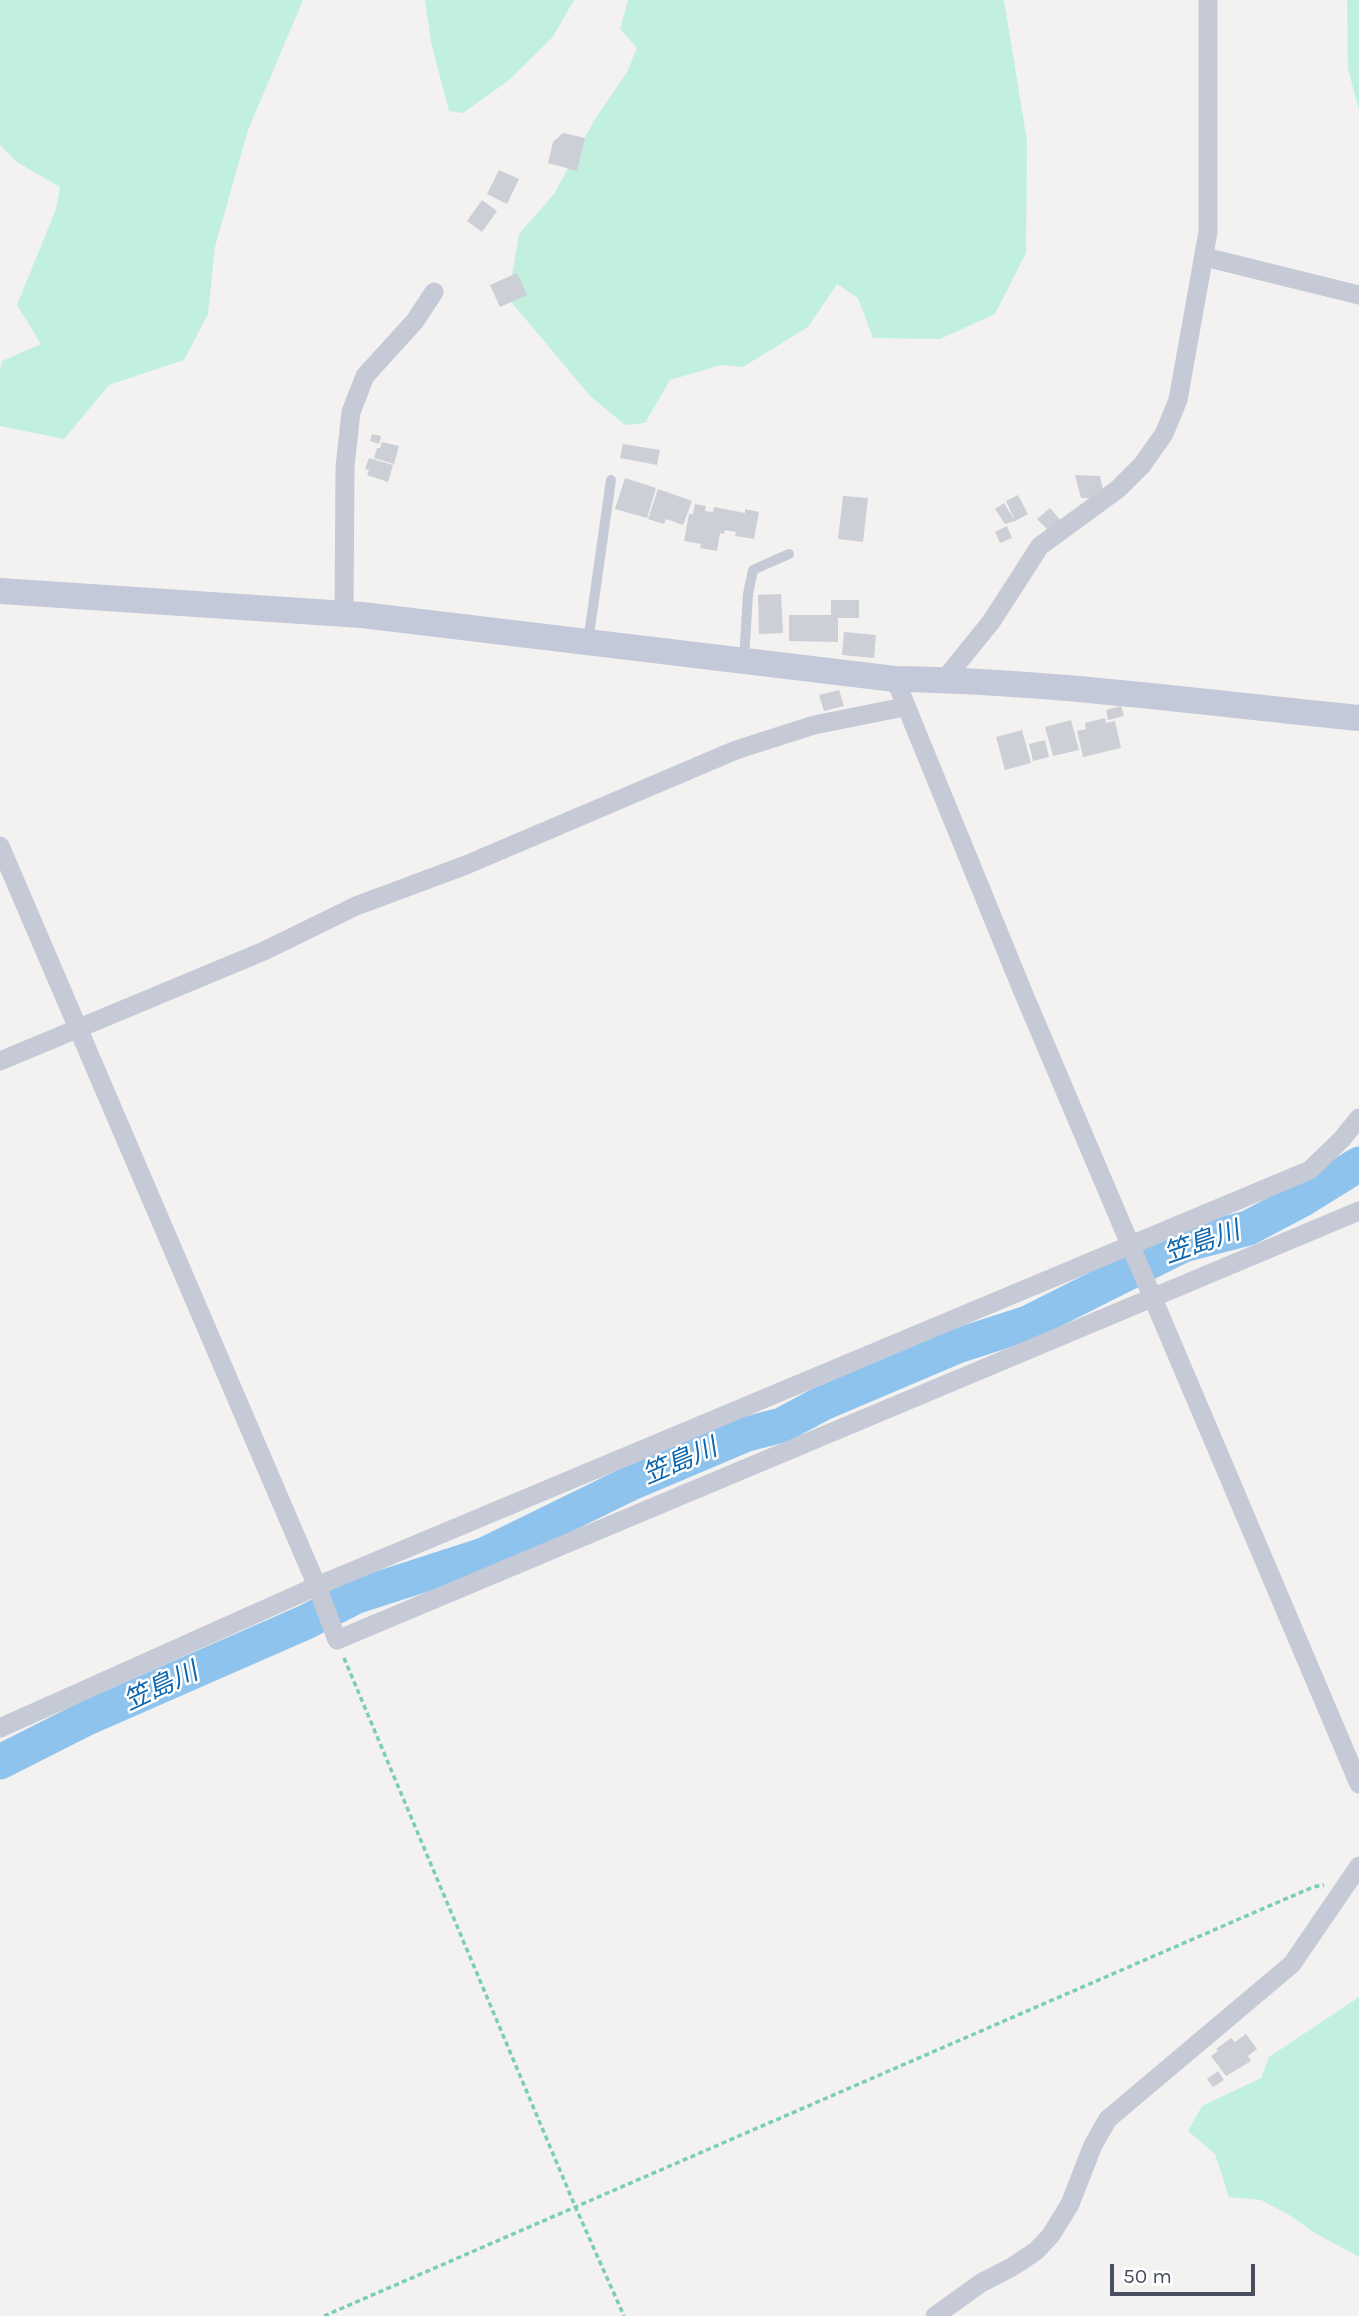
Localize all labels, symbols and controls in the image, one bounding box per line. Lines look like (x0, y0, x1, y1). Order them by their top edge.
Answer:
water label: 笠島川 (1160, 1216, 1244, 1270)
water label: 笠島川 (638, 1432, 722, 1492)
water label: 笠島川 (119, 1656, 203, 1718)
scale bar (1114, 2250, 1259, 2294)
text: 50 m (1123, 2264, 1172, 2288)

